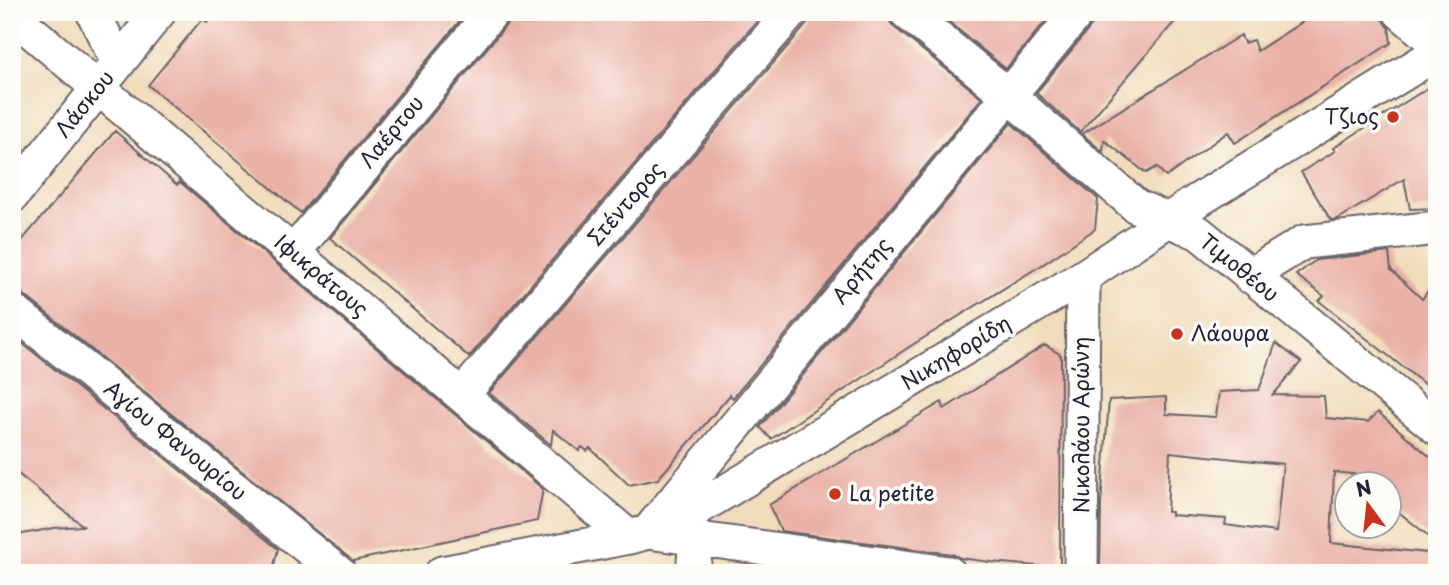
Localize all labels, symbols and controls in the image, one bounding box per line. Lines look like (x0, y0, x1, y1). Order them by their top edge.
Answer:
street label: Λάσκου (46, 62, 121, 143)
street label: Λαέρτου (351, 87, 430, 174)
place label: Τζιος (1325, 99, 1379, 131)
marker: Τζιος (1385, 109, 1401, 125)
street label: Στέντορος (579, 153, 670, 252)
street label: Τιμοθέου (1194, 224, 1287, 308)
street label: Ιφικράτους (268, 226, 376, 323)
street label: Αρήτης (823, 229, 898, 310)
street label: Νικηφορίδη (894, 306, 1016, 397)
place label: Λάουρα (1191, 316, 1270, 348)
marker: Λάουρα (1169, 326, 1185, 342)
street label: Νικολάου Αρώνη (1064, 337, 1096, 513)
street label: Αγίου Φανουρίου (98, 372, 255, 507)
north arrow (1334, 470, 1404, 540)
text: N (1352, 472, 1374, 503)
place label: La petite (849, 476, 935, 508)
marker: La petite (827, 486, 843, 502)

